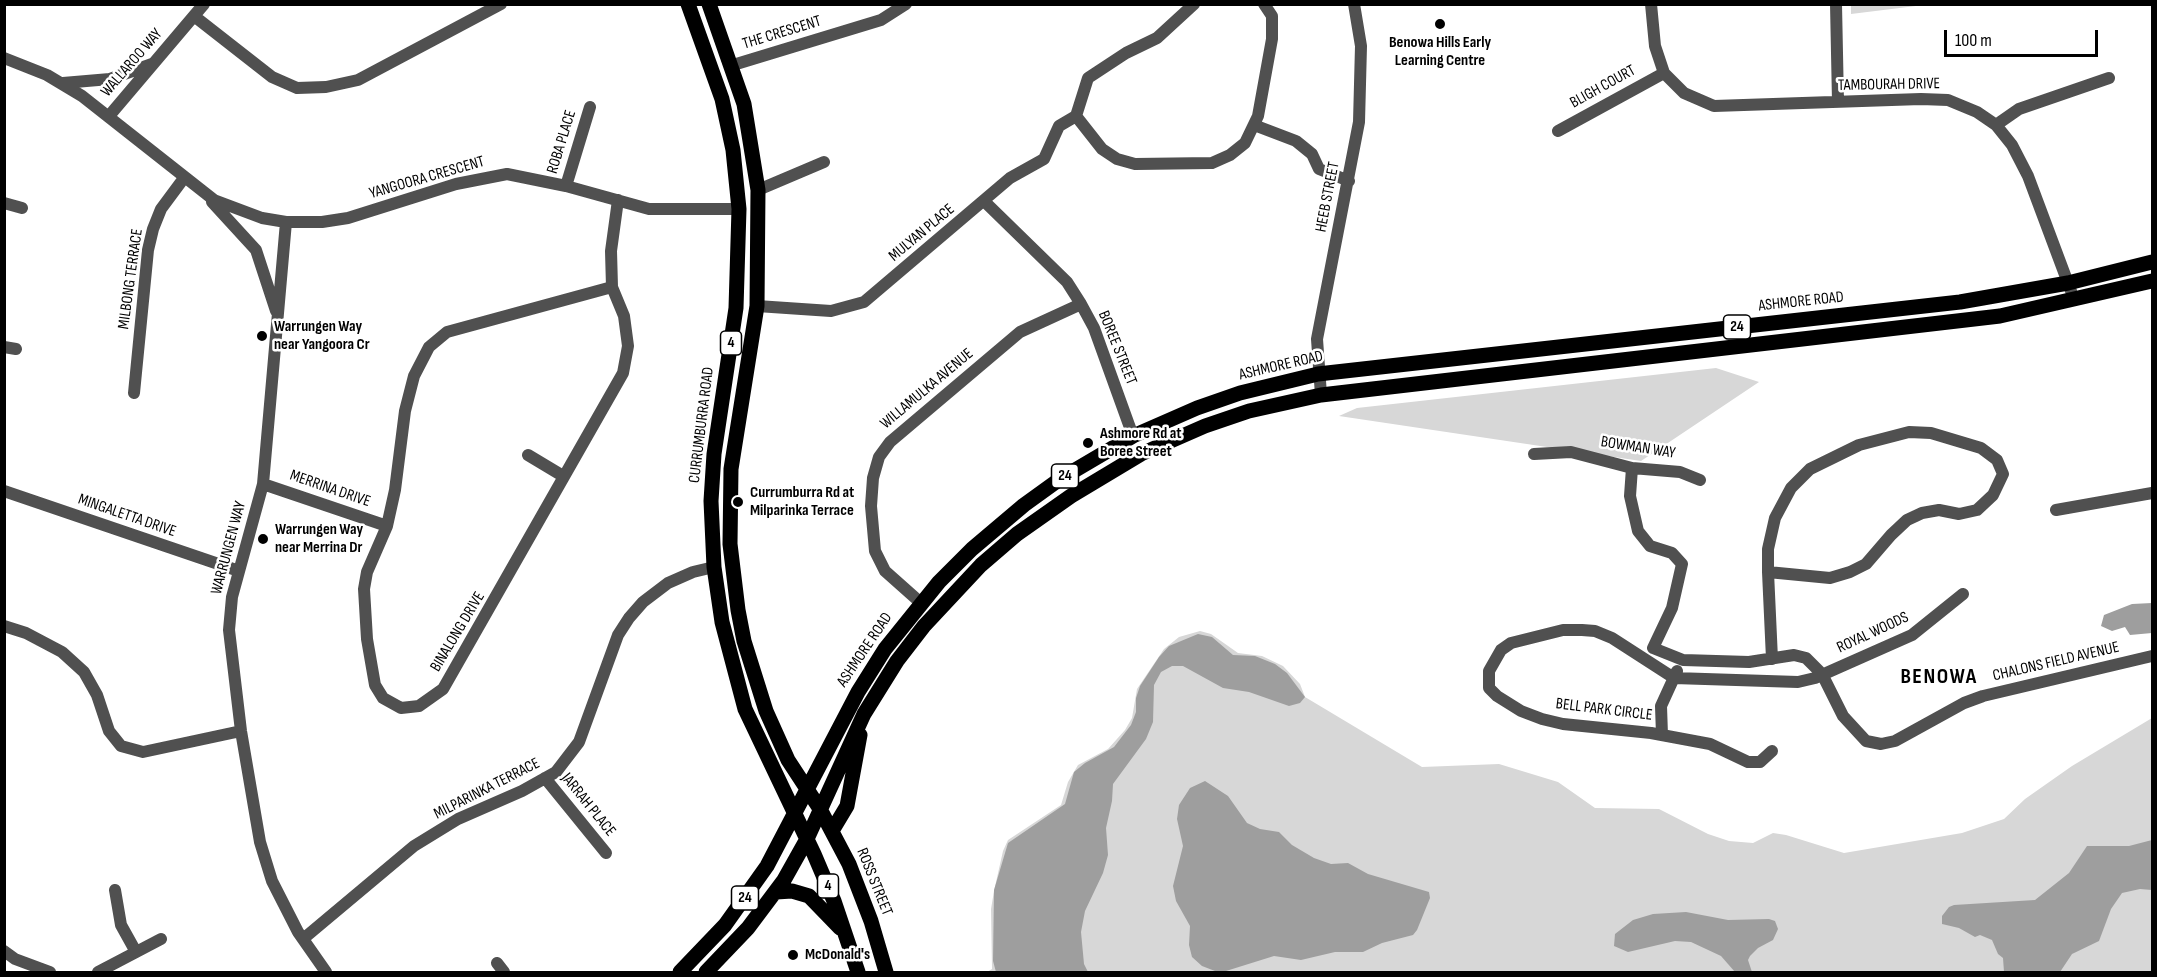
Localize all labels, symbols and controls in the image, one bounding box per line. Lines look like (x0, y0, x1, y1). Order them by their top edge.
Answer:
street label: THE CRESCENT (740, 12, 824, 54)
marker: Benowa Hills Early Learning Centre (1433, 17, 1447, 31)
scale bar (1947, 18, 2102, 56)
street label: WALLAROO WAY (97, 25, 167, 101)
text: 100 m (1955, 30, 1992, 51)
place label: Benowa Hills Early Learning Centre (1389, 33, 1491, 71)
street label: BLIGH COURT (1567, 61, 1639, 113)
street label: TAMBOURAH DRIVE (1838, 75, 1940, 95)
street label: ROBA PLACE (543, 108, 581, 176)
street label: YANGOORA CRESCENT (367, 152, 487, 204)
street label: HEEB STREET (1312, 160, 1344, 234)
street label: MULYAN PLACE (885, 200, 959, 266)
street label: MILBONG TERRACE (114, 228, 148, 330)
street label: ASHMORE ROAD (1757, 288, 1845, 316)
street label: BOREE STREET (1093, 308, 1141, 388)
road number: 24 (1724, 315, 1750, 339)
place label: Warrungen Way near Yangoora Cr (274, 317, 370, 355)
marker: Warrungen Way near Yangoora Cr (255, 329, 269, 343)
road number: 4 (720, 331, 742, 355)
street label: WILLAMULKA AVENUE (877, 345, 977, 433)
street label: ASHMORE ROAD (1237, 347, 1325, 385)
street label: CURRUMBURRA ROAD (685, 366, 719, 484)
place label: Ashmore Rd at Boree Street (1100, 424, 1182, 462)
street label: BOWMAN WAY (1599, 433, 1677, 463)
marker: Ashmore Rd at Boree Street (1081, 436, 1095, 450)
road number: 24 (1052, 464, 1078, 488)
street label: MERRINA DRIVE (287, 466, 373, 512)
place label: Currumburra Rd at Milparinka Terrace (750, 483, 854, 521)
street label: MINGALETTA DRIVE (75, 490, 179, 542)
marker: Currumburra Rd at Milparinka Terrace (731, 495, 745, 509)
street label: WARRUNGEN WAY (207, 499, 251, 597)
place label: Warrungen Way near Merrina Dr (275, 520, 363, 558)
marker: Warrungen Way near Merrina Dr (256, 532, 270, 546)
street label: BINALONG DRIVE (427, 589, 489, 675)
street label: ROYAL WOODS (1834, 608, 1912, 658)
street label: ASHMORE ROAD (833, 609, 897, 691)
street label: CHALONS FIELD AVENUE (1991, 638, 2121, 686)
district label: BENOWA (1900, 664, 1978, 690)
street label: BELL PARK CIRCLE (1555, 695, 1653, 725)
street label: MILPARINKA TERRACE (431, 754, 543, 824)
street label: JARRAH PLACE (557, 769, 619, 841)
street label: ROSS STREET (852, 845, 896, 919)
road number: 4 (818, 874, 838, 898)
road number: 24 (732, 886, 758, 910)
place label: McDonald's (805, 945, 870, 965)
marker: McDonald's (786, 948, 800, 962)

